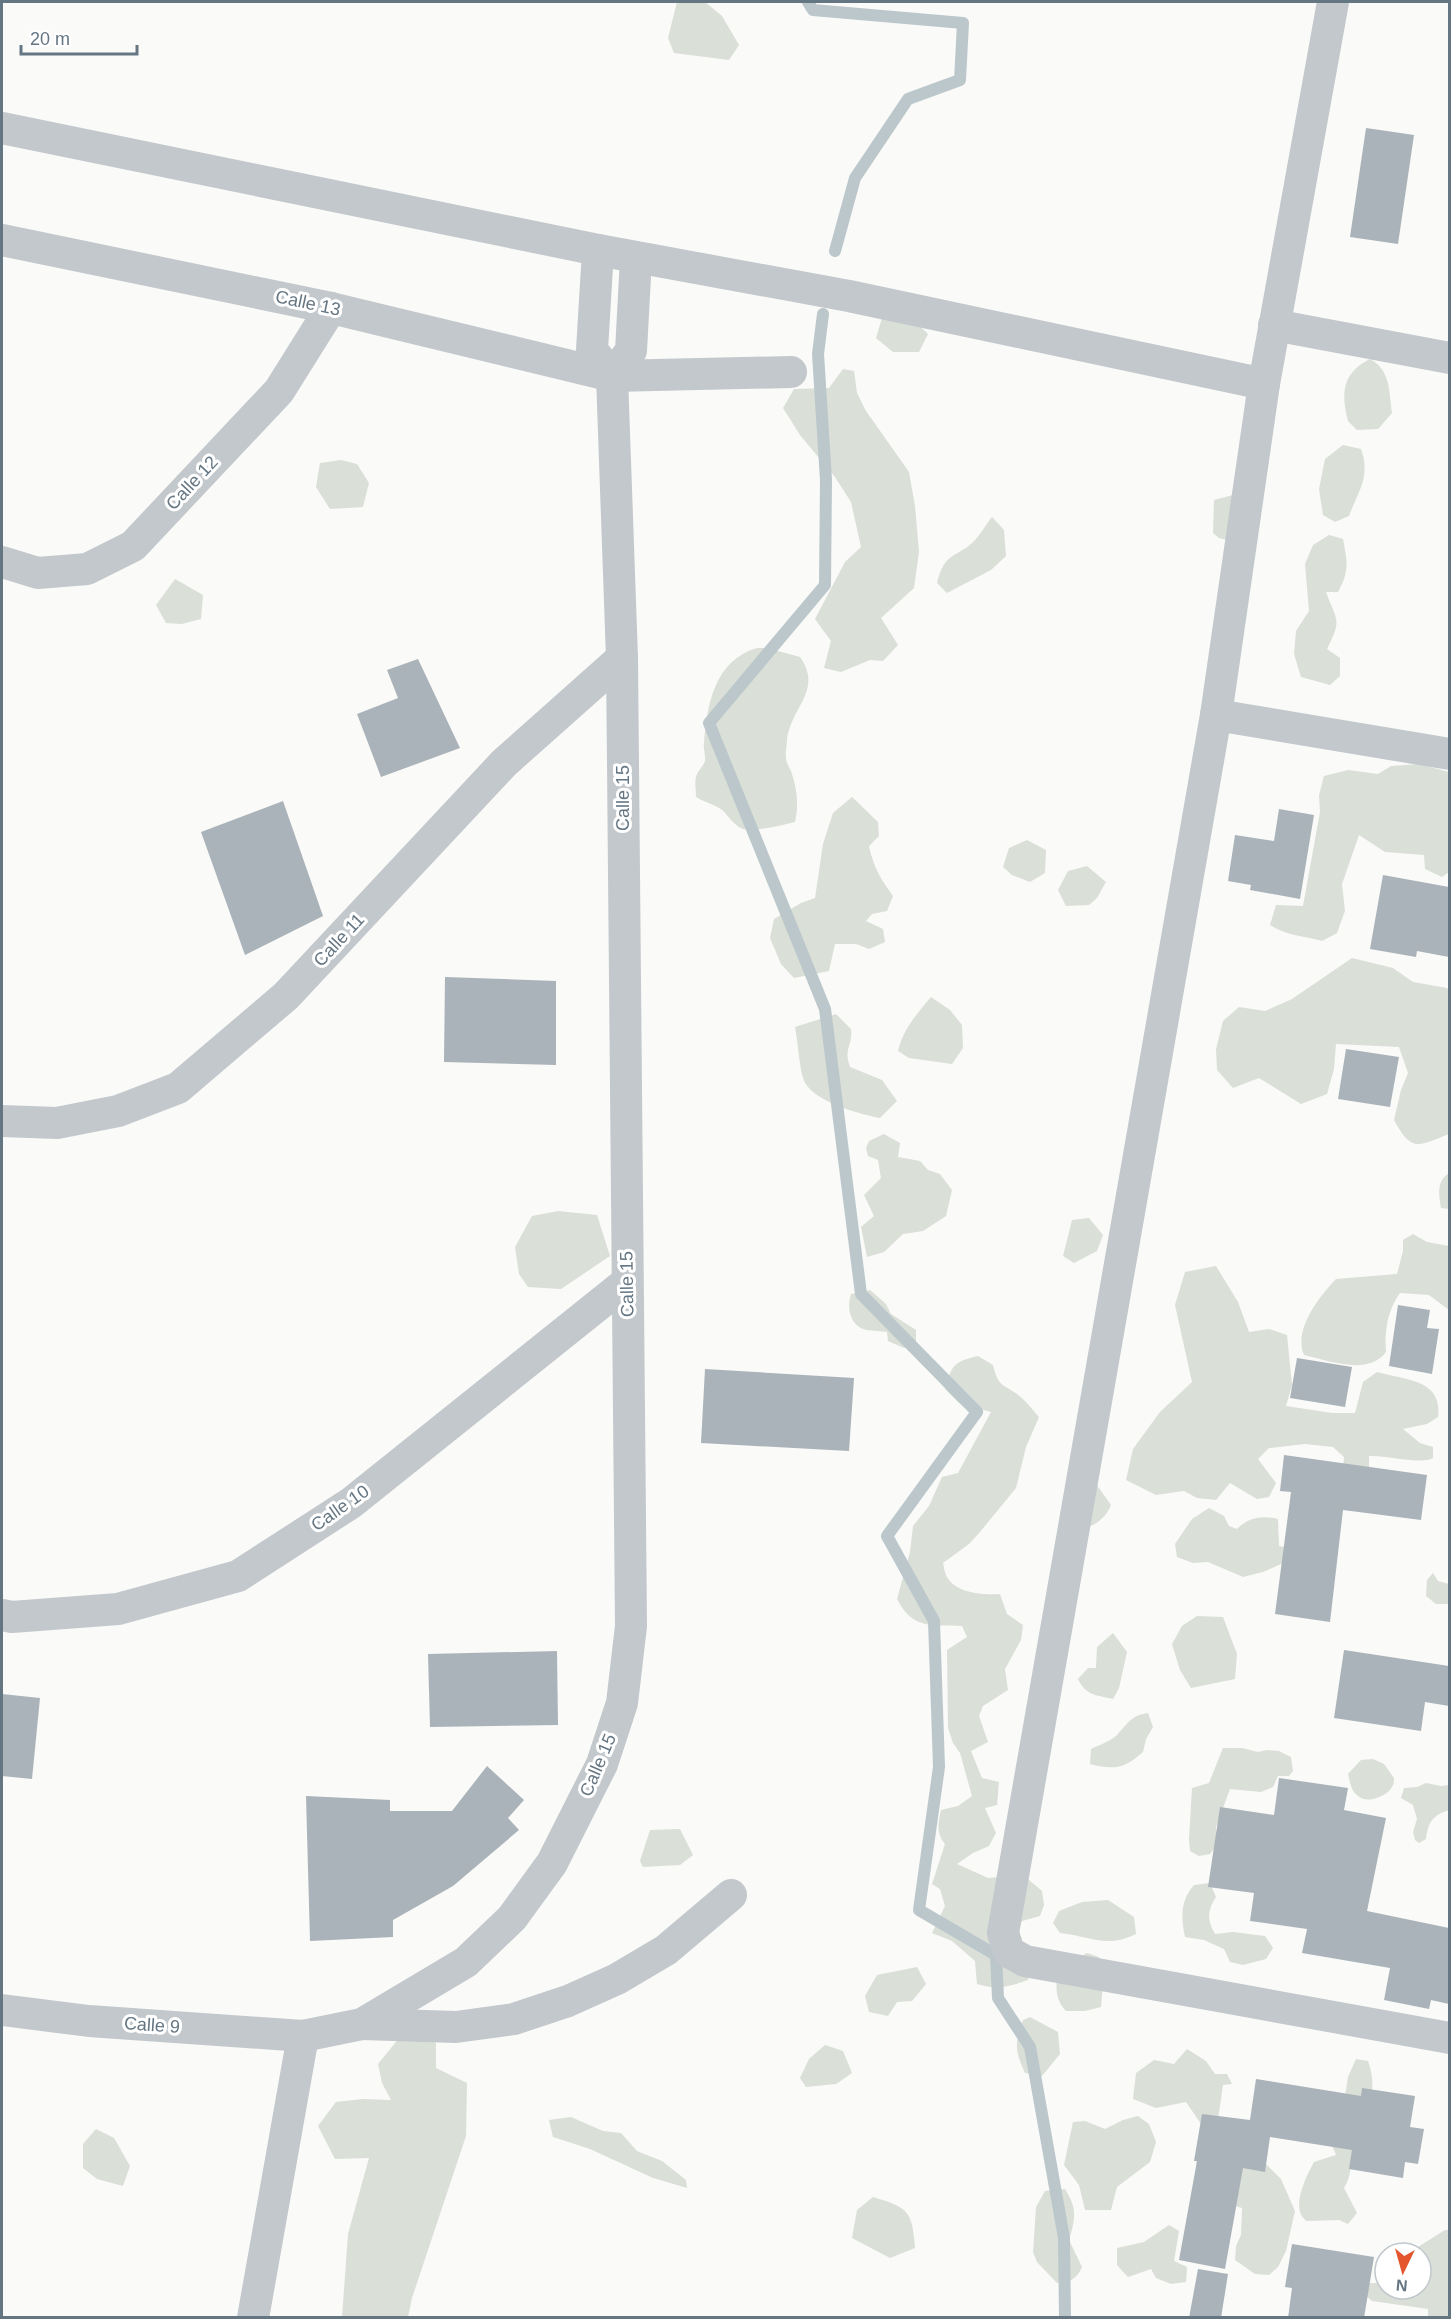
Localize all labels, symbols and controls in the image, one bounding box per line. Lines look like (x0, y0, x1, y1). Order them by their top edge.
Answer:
scale bar (21, 18, 136, 56)
text: 20 m (30, 29, 70, 49)
street label: Calle 13 (274, 286, 342, 320)
street label: Calle 12 (162, 452, 222, 514)
street label: Calle 15 (613, 765, 633, 831)
street label: Calle 11 (310, 910, 368, 970)
street label: Calle 15 (616, 1251, 638, 1317)
street label: Calle 10 (307, 1481, 373, 1535)
street label: Calle 15 (576, 1731, 620, 1799)
street label: Calle 9 (123, 2013, 181, 2037)
north arrow (1373, 2241, 1433, 2301)
text: N (1395, 2276, 1408, 2294)

